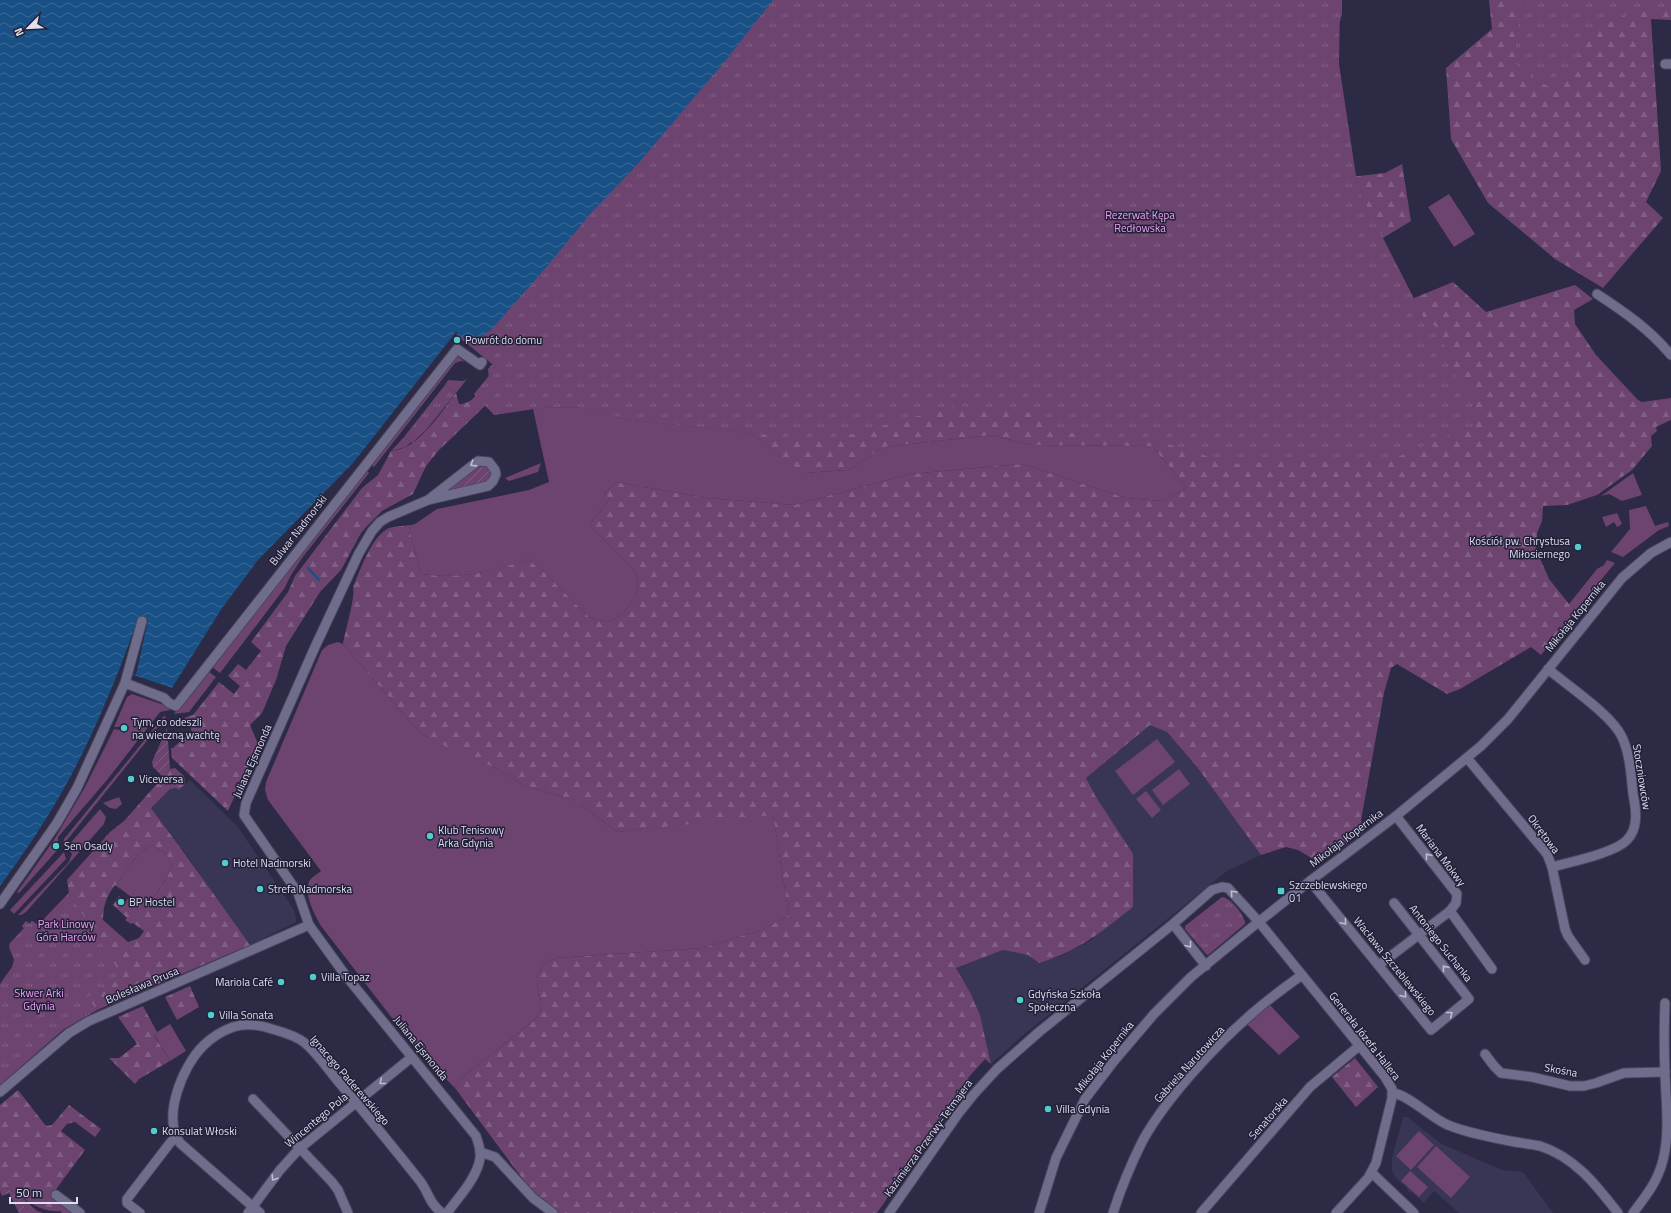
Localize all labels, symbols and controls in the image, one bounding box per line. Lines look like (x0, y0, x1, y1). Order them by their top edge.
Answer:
north arrow (8, 8, 48, 48)
text: N (10, 25, 28, 39)
park label: Rezerwat Kępa Redłowska (1105, 207, 1175, 236)
place label: Powrót do domu (465, 332, 542, 348)
marker: Powrót do domu (452, 335, 462, 345)
one-way arrow (470, 460, 477, 467)
street label: Bulwar Nadmorski (265, 491, 331, 569)
place label: Kościół pw. Chrystusa Miłosiernego (1469, 533, 1570, 562)
marker: Kościół pw. Chrystusa Miłosiernego (1573, 542, 1583, 552)
street label: Mikołaja Kopernika (1541, 576, 1609, 655)
place label: Tym, co odeszli na wieczną wachtę (132, 714, 220, 743)
street label: Juliana Ejsmonda (229, 721, 276, 800)
marker: Tym, co odeszli na wieczną wachtę (119, 723, 129, 733)
street label: Stoczniowców (1629, 743, 1655, 812)
place label: Viceversa (139, 771, 184, 787)
marker: Viceversa (126, 774, 136, 784)
street label: Mikołaja Kopernika (1306, 805, 1386, 871)
street label: Okrętowa (1524, 811, 1564, 857)
street label: Mariana Mokwy (1412, 821, 1470, 890)
place label: Klub Tenisowy Arka Gdynia (438, 822, 505, 851)
marker: Klub Tenisowy Arka Gdynia (425, 831, 435, 841)
place label: Sen Osady (64, 838, 114, 854)
marker: Sen Osady (51, 841, 61, 851)
one-way arrow (1426, 854, 1433, 861)
place label: Hotel Nadmorski (233, 855, 311, 871)
marker: Hotel Nadmorski (220, 858, 230, 868)
place label: Szczeblewskiego 01 (1289, 877, 1367, 906)
place label: Strefa Nadmorska (268, 881, 352, 897)
marker: Strefa Nadmorska (255, 884, 265, 894)
marker: Szczeblewskiego 01 (1276, 886, 1286, 896)
one-way arrow (1230, 890, 1237, 898)
place label: BP Hostel (129, 894, 175, 910)
marker: BP Hostel (116, 897, 126, 907)
street label: Antoniego Suchanka (1406, 901, 1477, 986)
street label: Wacława Szczeblewskiego (1350, 913, 1440, 1019)
park label: Park Linowy Góra Harców (36, 916, 97, 945)
one-way arrow (1339, 917, 1346, 924)
one-way arrow (1184, 941, 1191, 948)
street label: Bolesława Prusa (103, 962, 181, 1008)
one-way arrow (1443, 966, 1450, 973)
place label: Villa Topaz (321, 969, 370, 985)
marker: Villa Topaz (308, 972, 318, 982)
place label: Mariola Café (215, 974, 273, 990)
marker: Mariola Café (276, 977, 286, 987)
park label: Skwer Arki Gdynia (14, 985, 64, 1014)
place label: Gdyńska Szkoła Społeczna (1028, 986, 1101, 1015)
street label: Generała Józefa Hallera (1325, 988, 1405, 1084)
one-way arrow (1399, 991, 1406, 998)
marker: Gdyńska Szkoła Społeczna (1015, 995, 1025, 1005)
place label: Villa Sonata (219, 1007, 274, 1023)
marker: Villa Sonata (206, 1010, 216, 1020)
street label: Juliana Ejsmonda (390, 1012, 452, 1084)
one-way arrow (1446, 1012, 1453, 1019)
street label: Mikołaja Kopernika (1071, 1017, 1138, 1097)
street label: Gabriela Narutowicza (1150, 1022, 1228, 1106)
street label: Ignacego Paderewskiego (306, 1032, 394, 1129)
street label: Skośna (1543, 1059, 1579, 1081)
street label: Kazimierza Przerwy-Tetmajera (880, 1076, 976, 1200)
one-way arrow (379, 1077, 386, 1084)
street label: Wincentego Pola (281, 1089, 351, 1151)
street label: Senatorska (1245, 1093, 1292, 1143)
place label: Villa Gdynia (1056, 1101, 1110, 1117)
marker: Villa Gdynia (1043, 1104, 1053, 1114)
place label: Konsulat Włoski (162, 1123, 237, 1139)
marker: Konsulat Włoski (149, 1126, 159, 1136)
one-way arrow (272, 1174, 279, 1181)
scale bar (10, 1179, 77, 1205)
text: 50 m (16, 1183, 42, 1202)

